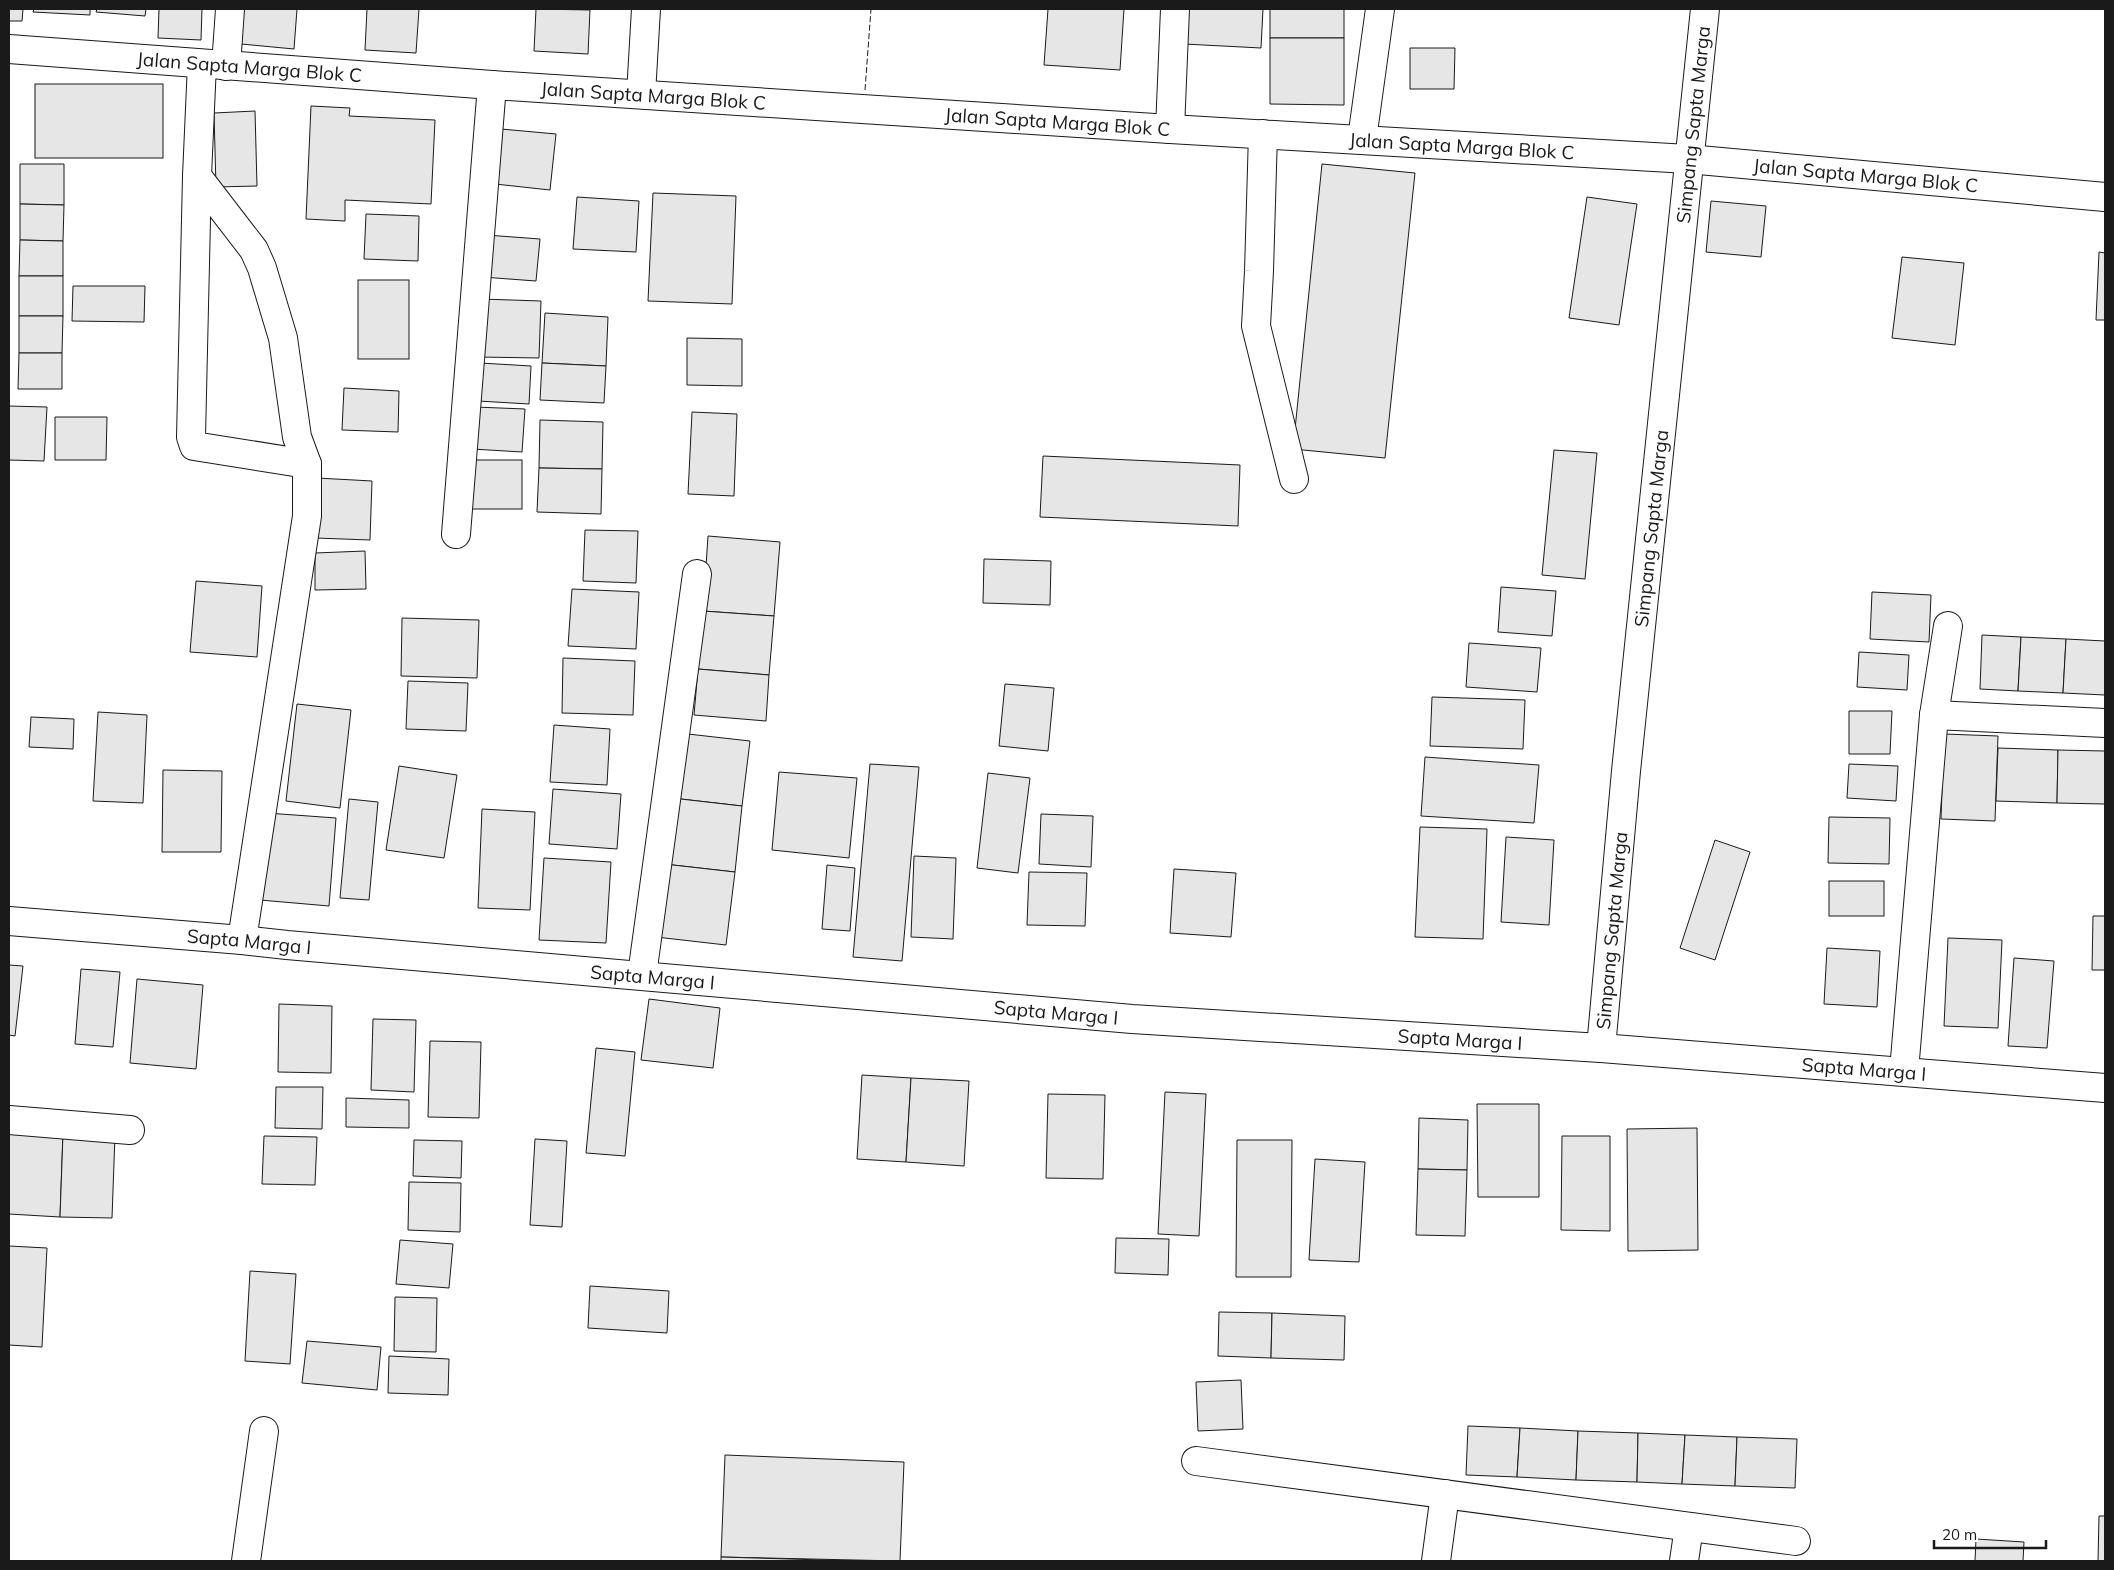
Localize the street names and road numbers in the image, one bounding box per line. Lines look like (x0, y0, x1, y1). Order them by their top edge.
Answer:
street label: Simpang Sapta Marga (1671, 25, 1715, 225)
street label: Jalan Sapta Marga Blok C (136, 47, 363, 87)
street label: Jalan Sapta Marga Blok C (540, 76, 767, 115)
street label: Jalan Sapta Marga Blok C (944, 102, 1171, 141)
street label: Jalan Sapta Marga Blok C (1348, 127, 1575, 164)
street label: Jalan Sapta Marga Blok C (1752, 153, 1979, 197)
street label: Simpang Sapta Marga (1629, 429, 1673, 628)
street label: Simpang Sapta Marga (1591, 831, 1632, 1030)
street label: Sapta Marga I (186, 924, 312, 959)
street label: Sapta Marga I (589, 960, 716, 994)
street label: Sapta Marga I (993, 995, 1119, 1030)
street label: Sapta Marga I (1397, 1023, 1523, 1055)
street label: Sapta Marga I (1801, 1052, 1927, 1086)

